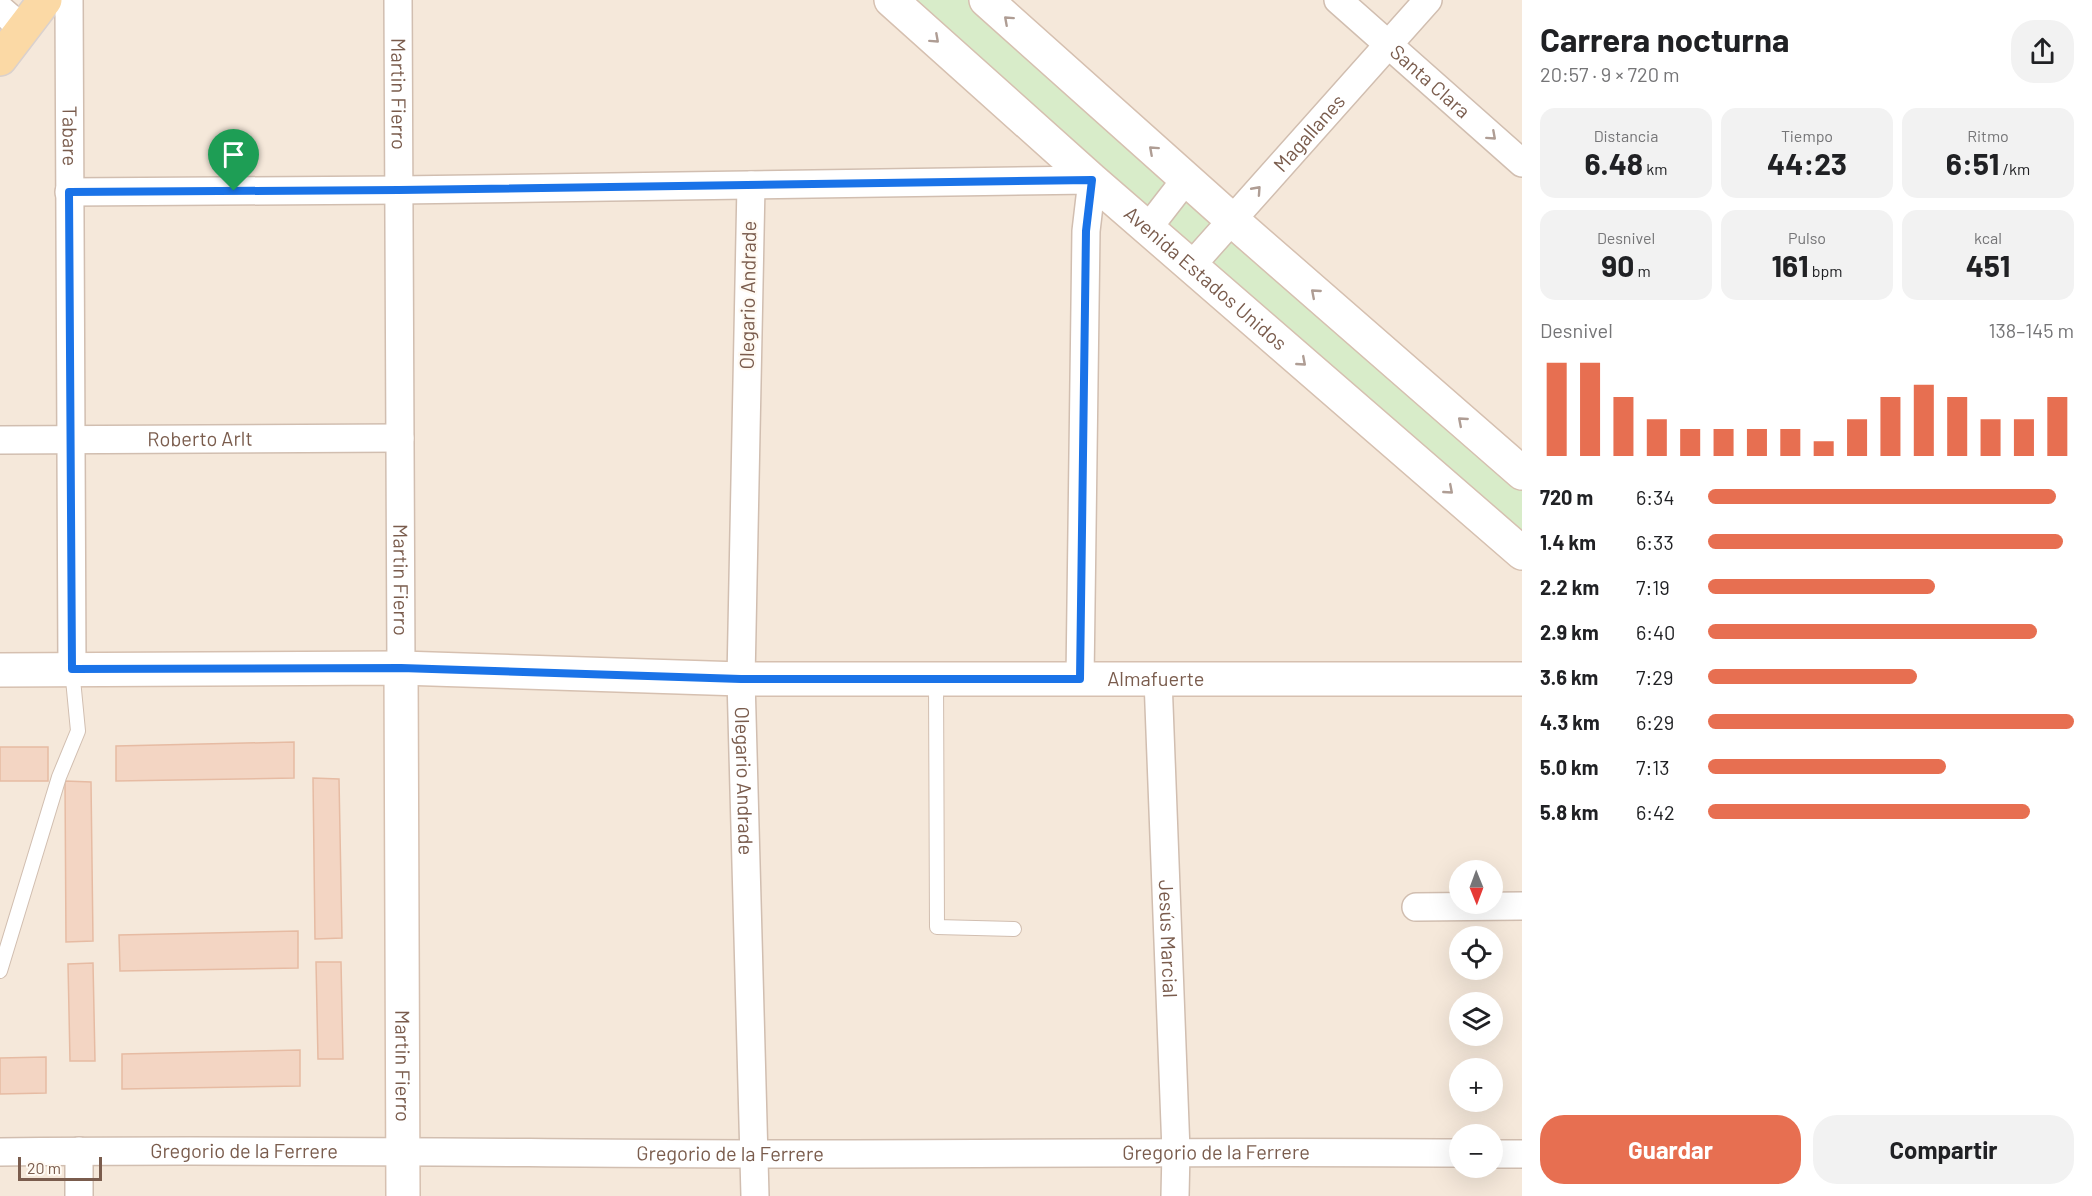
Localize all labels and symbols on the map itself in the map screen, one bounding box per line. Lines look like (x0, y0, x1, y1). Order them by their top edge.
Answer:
one-way arrow (1004, 16, 1015, 27)
one-way arrow (928, 32, 939, 43)
street label: Martin Fierro (387, 38, 412, 150)
street label: Santa Clara (1386, 39, 1476, 122)
street label: Magallanes (1268, 89, 1349, 176)
street label: Tabare (58, 106, 83, 166)
pin (208, 129, 259, 191)
one-way arrow (1485, 129, 1496, 140)
one-way arrow (1149, 146, 1160, 157)
one-way arrow (1250, 186, 1261, 197)
street label: Avenida Estados Unidos (1120, 201, 1292, 355)
street label: Olegario Andrade (734, 220, 760, 370)
one-way arrow (1311, 289, 1322, 300)
one-way arrow (1295, 355, 1306, 366)
one-way arrow (1458, 417, 1469, 428)
street label: Roberto Arlt (147, 426, 253, 450)
one-way arrow (1442, 483, 1453, 494)
street label: Martin Fierro (389, 524, 414, 636)
street label: Almafuerte (1107, 666, 1204, 690)
street label: Olegario Andrade (731, 706, 759, 856)
north arrow (1449, 860, 1503, 914)
street label: Jesús Marcial (1155, 879, 1183, 998)
street label: Martin Fierro (391, 1010, 416, 1122)
street label: Gregorio de la Ferrere (150, 1138, 338, 1162)
street label: Gregorio de la Ferrere (1122, 1139, 1310, 1164)
street label: Gregorio de la Ferrere (636, 1140, 824, 1165)
scale bar (18, 1154, 102, 1182)

